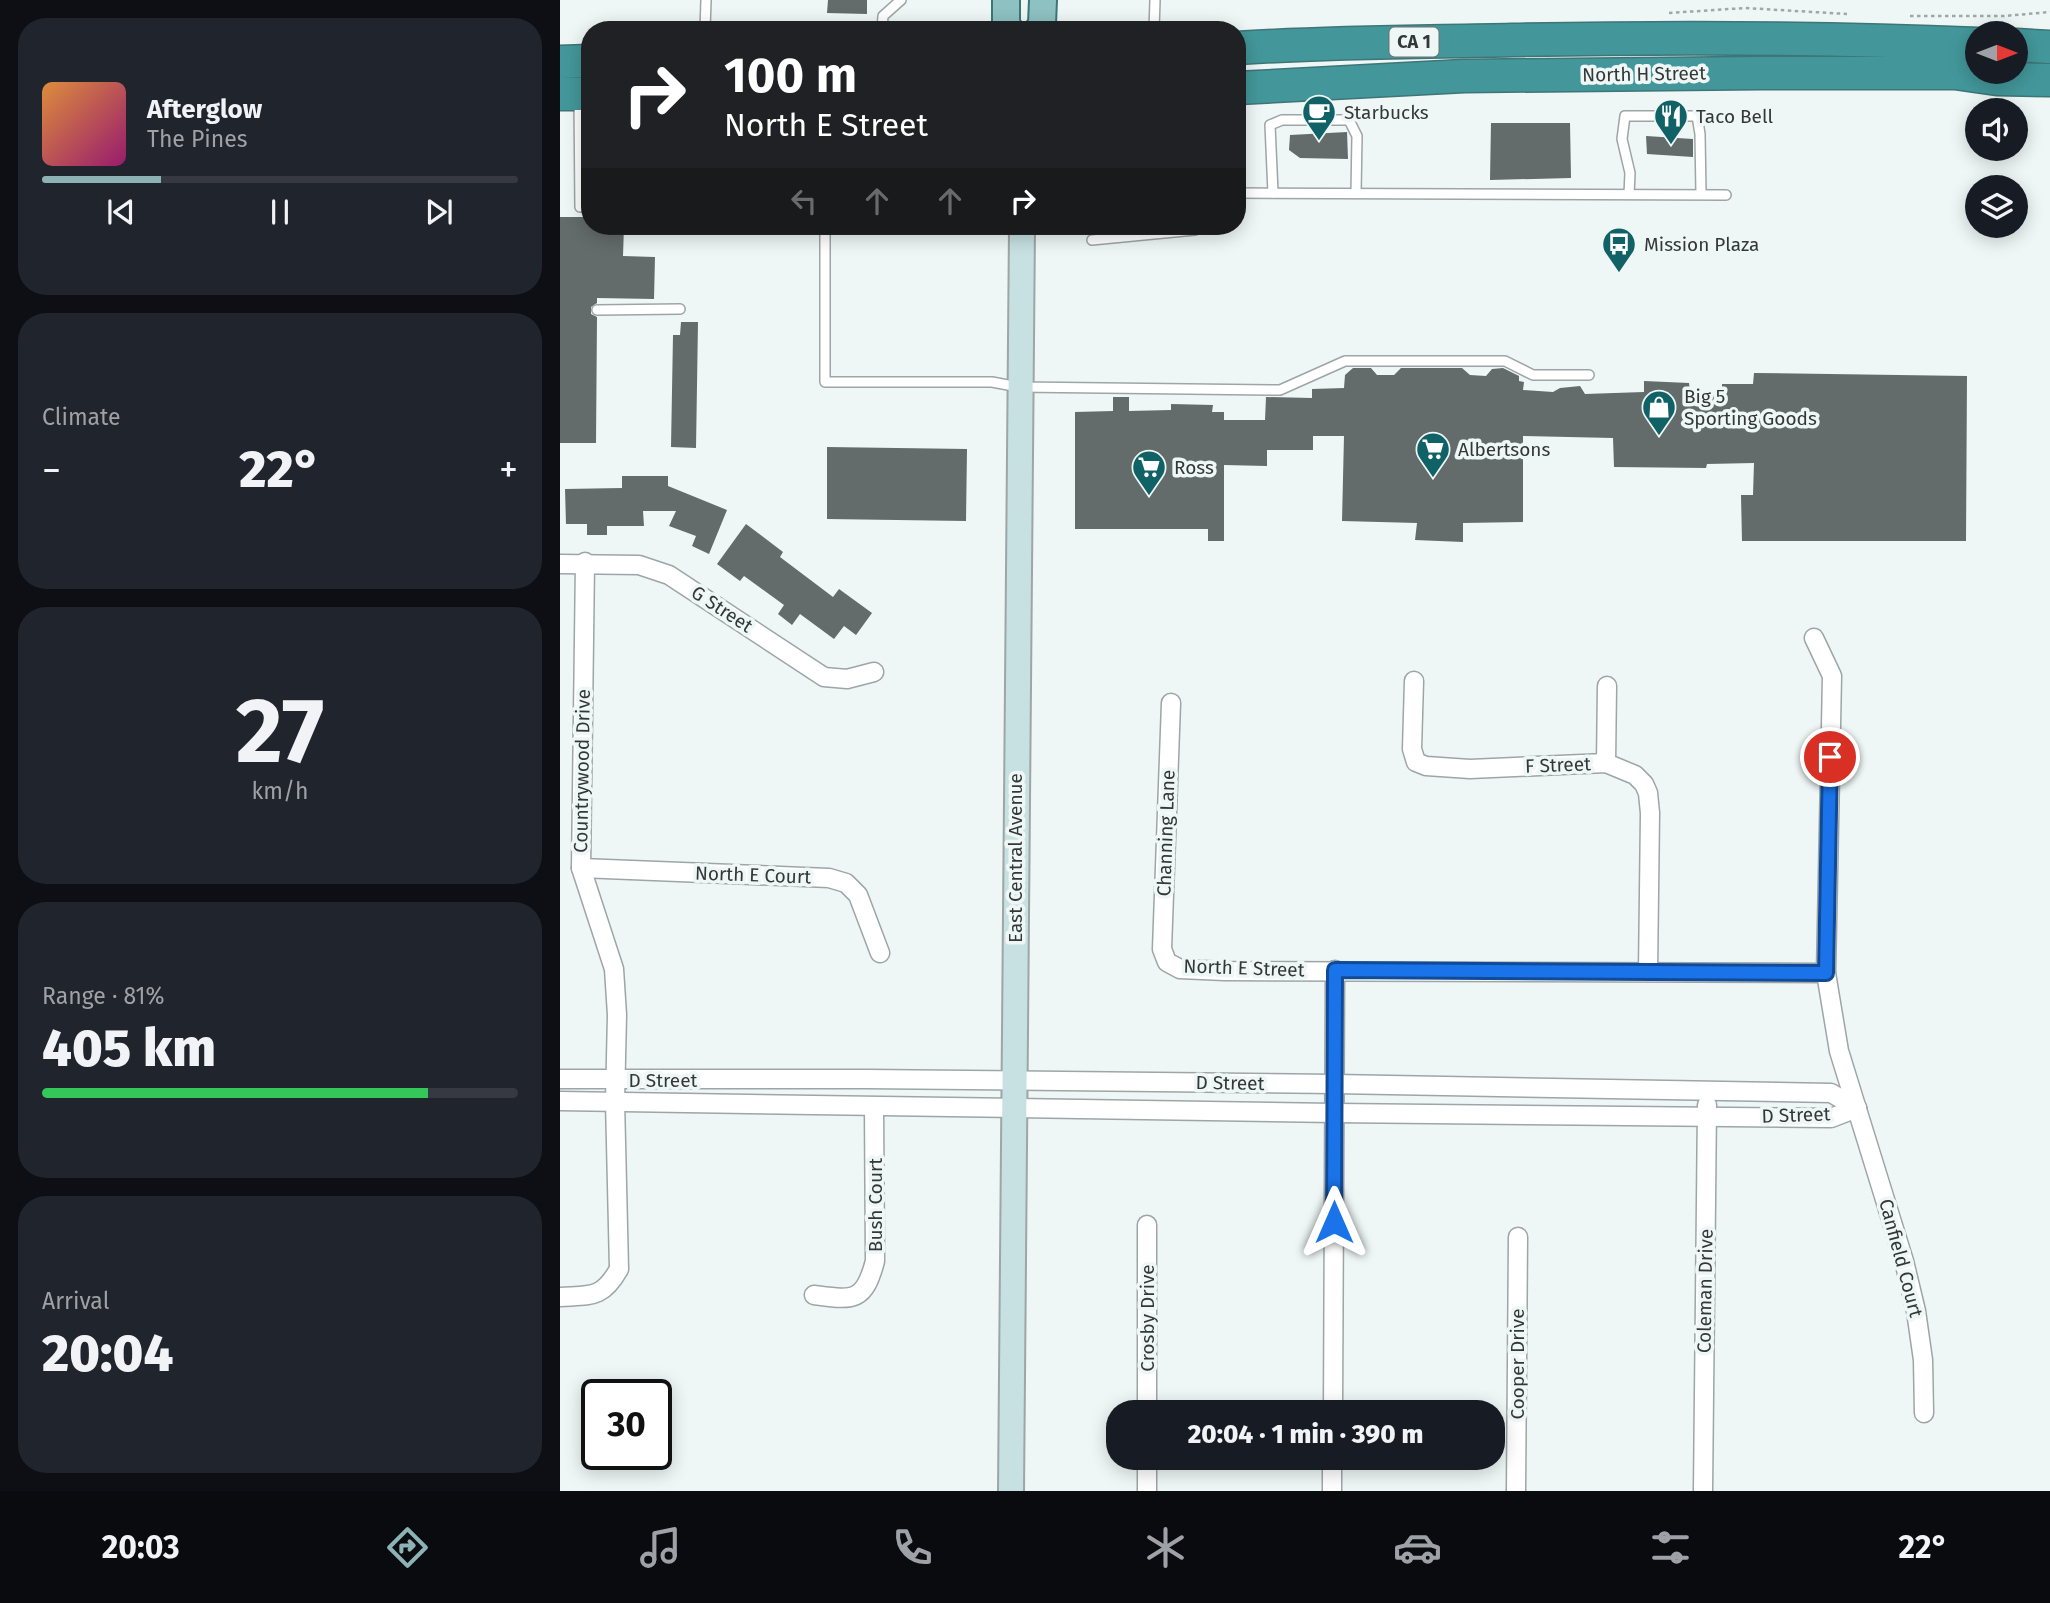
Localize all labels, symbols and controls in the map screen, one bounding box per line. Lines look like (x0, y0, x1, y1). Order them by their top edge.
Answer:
north arrow (1965, 21, 2028, 84)
map controls (1965, 21, 2028, 238)
road number: CA 1 (1390, 28, 1438, 56)
text: 100 m (724, 46, 857, 105)
icon: right (609, 49, 700, 140)
street label: North H Street (1582, 61, 1706, 87)
cafe icon: Starbucks (1300, 93, 1338, 142)
text: Afterglow (147, 94, 262, 125)
restaurant icon: Taco Bell (1652, 97, 1690, 146)
button: sound (1965, 98, 2028, 161)
place label: Starbucks (1344, 101, 1429, 124)
place label: Taco Bell (1696, 105, 1774, 128)
text: North E Street (724, 106, 928, 144)
text: The Pines (147, 125, 248, 153)
button: layers (1965, 175, 2028, 238)
icon: left (785, 182, 823, 220)
icon: ahead (858, 182, 896, 220)
icon: ahead (931, 182, 969, 220)
icon: right (1004, 182, 1042, 220)
icon: previous (102, 193, 140, 231)
icon: pause (261, 193, 299, 231)
icon: next (420, 193, 458, 231)
bus stop icon: Mission Plaza (1600, 225, 1638, 274)
place label: Mission Plaza (1644, 233, 1759, 256)
place label: Big 5 Sporting Goods (1684, 385, 1817, 430)
shop icon: Big 5 Sporting Goods (1640, 388, 1678, 437)
text: Climate (42, 403, 121, 431)
supermarket icon: Albertsons (1414, 430, 1452, 479)
text: 22° (239, 438, 321, 501)
place label: Albertsons (1458, 438, 1550, 461)
text: − (42, 447, 61, 493)
text: + (499, 447, 518, 493)
supermarket icon: Ross (1130, 448, 1168, 497)
place label: Ross (1174, 456, 1214, 479)
street label: G Street (687, 581, 757, 637)
text: 27 (236, 677, 324, 786)
street label: Countrywood Drive (569, 689, 595, 853)
pin (1800, 727, 1860, 787)
icon: arrive (1811, 738, 1849, 776)
street label: F Street (1525, 752, 1591, 778)
street label: Channing Lane (1152, 769, 1180, 897)
street label: East Central Avenue (1004, 773, 1027, 943)
text: km/h (252, 777, 308, 805)
street label: North E Court (695, 861, 812, 889)
street label: North E Street (1183, 954, 1305, 982)
text: Range · 81% (42, 982, 164, 1010)
text: 405 km (42, 1017, 216, 1080)
street label: D Street (629, 1069, 698, 1092)
street label: D Street (1195, 1071, 1265, 1095)
street label: D Street (1761, 1102, 1831, 1128)
street label: Bush Court (864, 1158, 887, 1252)
position arrow (1297, 1185, 1371, 1259)
street label: Canfield Court (1874, 1196, 1928, 1320)
street label: Coleman Drive (1692, 1229, 1718, 1353)
street label: Crosby Drive (1136, 1264, 1159, 1372)
text: Arrival (42, 1287, 109, 1315)
street label: Cooper Drive (1506, 1308, 1529, 1420)
text: 20:04 (42, 1322, 173, 1385)
speed limit sign: 30 (581, 1379, 672, 1470)
text: 20:04 · 1 min · 390 m (1188, 1419, 1423, 1450)
icon: directions (383, 1523, 432, 1572)
icon: music (636, 1523, 685, 1572)
icon: phone (888, 1523, 937, 1572)
icon: climate (1141, 1523, 1190, 1572)
icon: car (1393, 1523, 1442, 1572)
icon: filters (1646, 1523, 1695, 1572)
text: 20:03 (102, 1528, 180, 1566)
text: 22° (1898, 1528, 1948, 1566)

